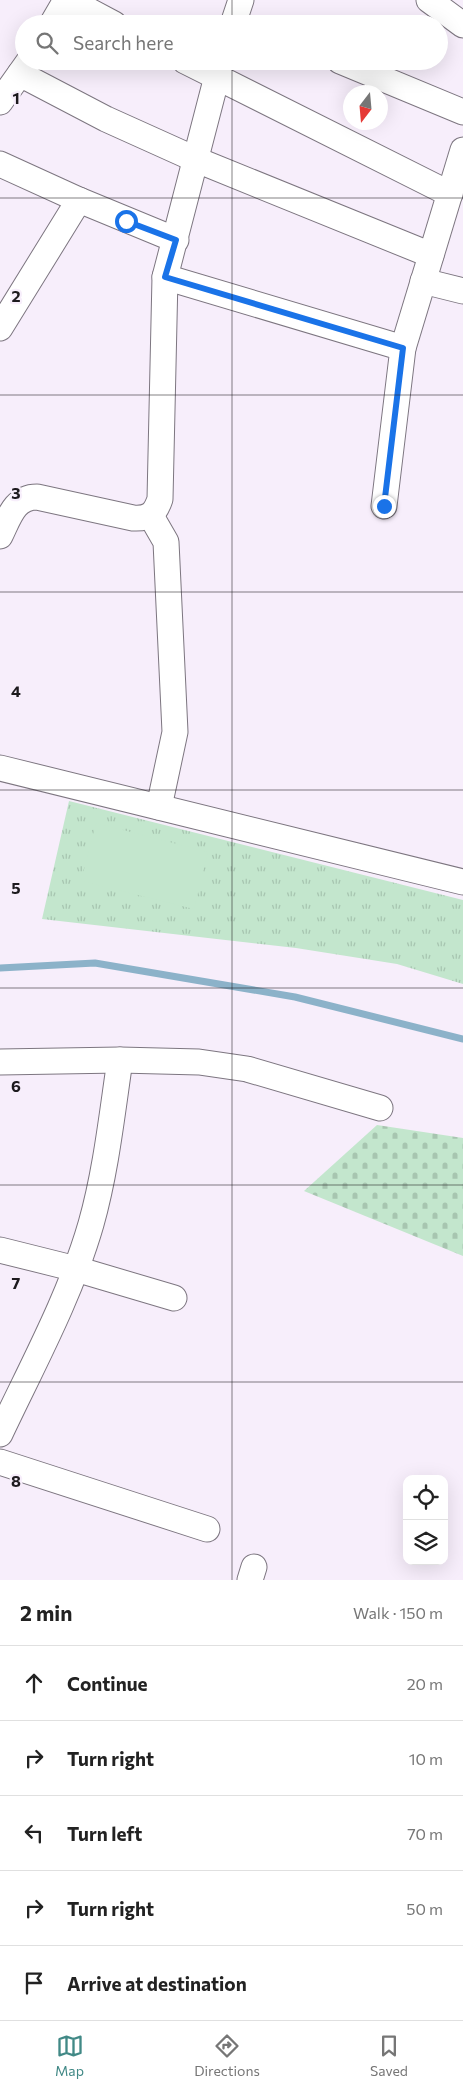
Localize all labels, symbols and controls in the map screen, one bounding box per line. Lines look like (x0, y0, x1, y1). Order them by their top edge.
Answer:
search box (15, 15, 448, 70)
icon: search (33, 29, 61, 57)
text: Search here (73, 31, 173, 54)
north arrow (343, 85, 388, 130)
text: 1 (12, 88, 20, 107)
route start (115, 210, 138, 233)
text: 2 (11, 286, 21, 305)
text: 3 (11, 483, 21, 502)
route end (373, 495, 396, 518)
text: 4 (11, 681, 21, 700)
text: 5 (11, 878, 21, 897)
text: 6 (11, 1076, 21, 1095)
text: 7 (12, 1273, 21, 1292)
text: 8 (11, 1471, 21, 1490)
map controls (403, 1475, 448, 1565)
button: locate (403, 1475, 448, 1520)
button: layers (403, 1520, 448, 1565)
text: 2 min (20, 1600, 72, 1625)
text: Walk · 150 m (353, 1603, 443, 1622)
icon: ahead (20, 1669, 48, 1697)
text: Continue (67, 1672, 147, 1695)
text: 20 m (407, 1674, 443, 1693)
icon: right (20, 1744, 48, 1772)
text: Turn right (67, 1747, 154, 1770)
text: 10 m (409, 1749, 443, 1768)
icon: left (20, 1819, 48, 1847)
text: Turn left (67, 1822, 142, 1845)
text: 70 m (407, 1824, 443, 1843)
icon: right (20, 1894, 48, 1922)
text: Turn right (67, 1897, 154, 1920)
text: 50 m (406, 1899, 443, 1918)
icon: arrive (20, 1969, 48, 1997)
text: Arrive at destination (67, 1972, 247, 1995)
tab: Map (55, 2032, 84, 2079)
tab: Directions (194, 2032, 260, 2079)
tab: Saved (370, 2032, 408, 2079)

